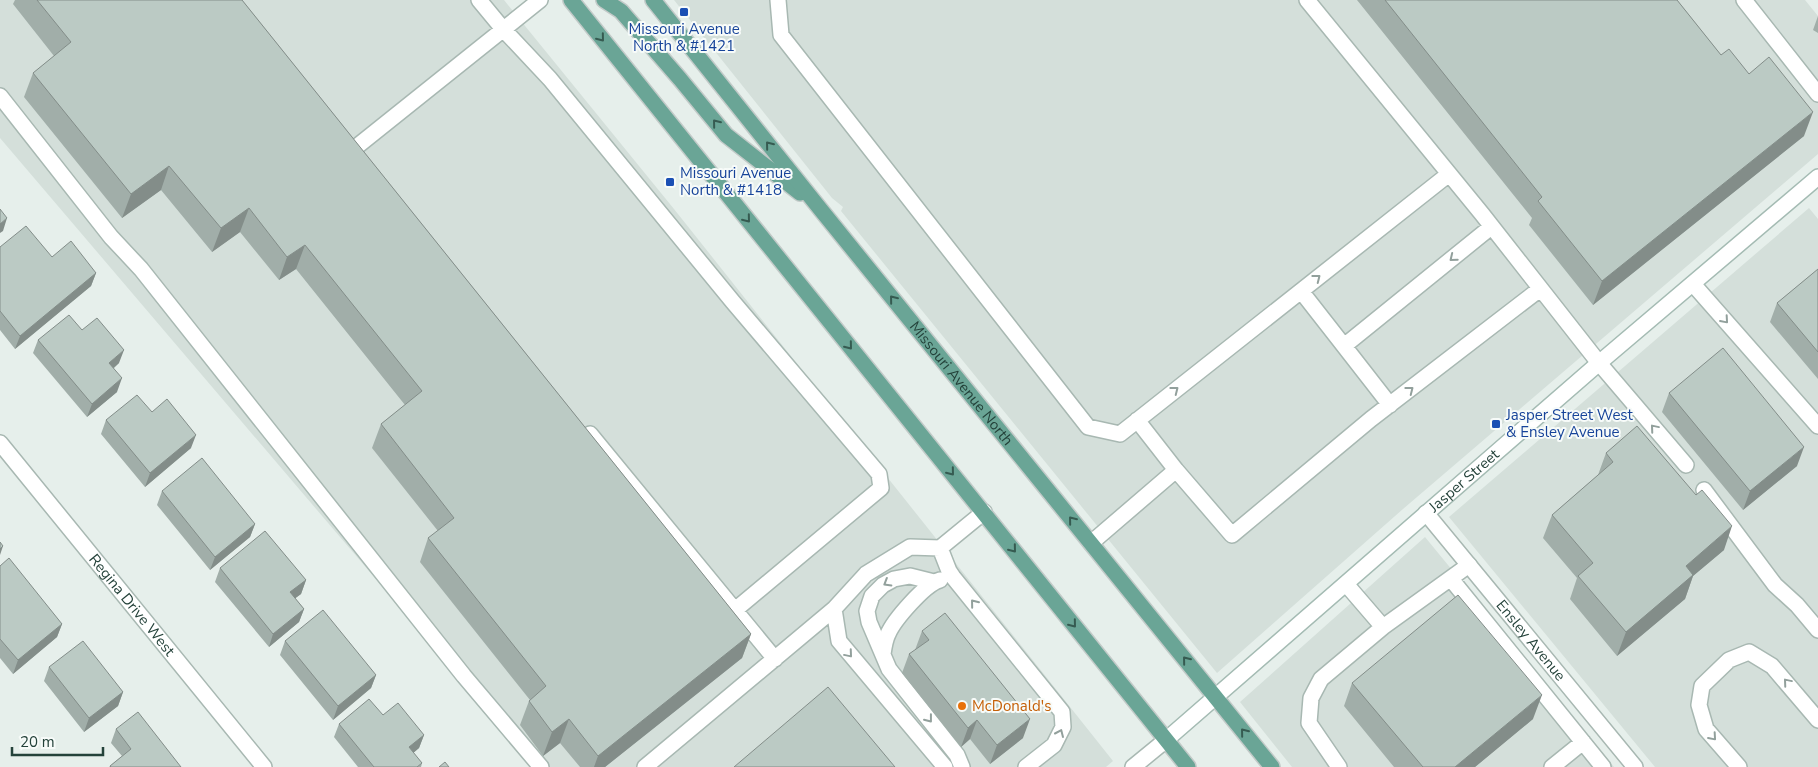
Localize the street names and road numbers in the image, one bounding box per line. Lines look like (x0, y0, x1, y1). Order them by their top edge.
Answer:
street label: Missouri Avenue North (905, 317, 1018, 450)
street label: Jasper Street (1424, 444, 1504, 517)
street label: Regina Drive West (84, 550, 180, 661)
street label: Ensley Avenue (1492, 596, 1570, 685)

